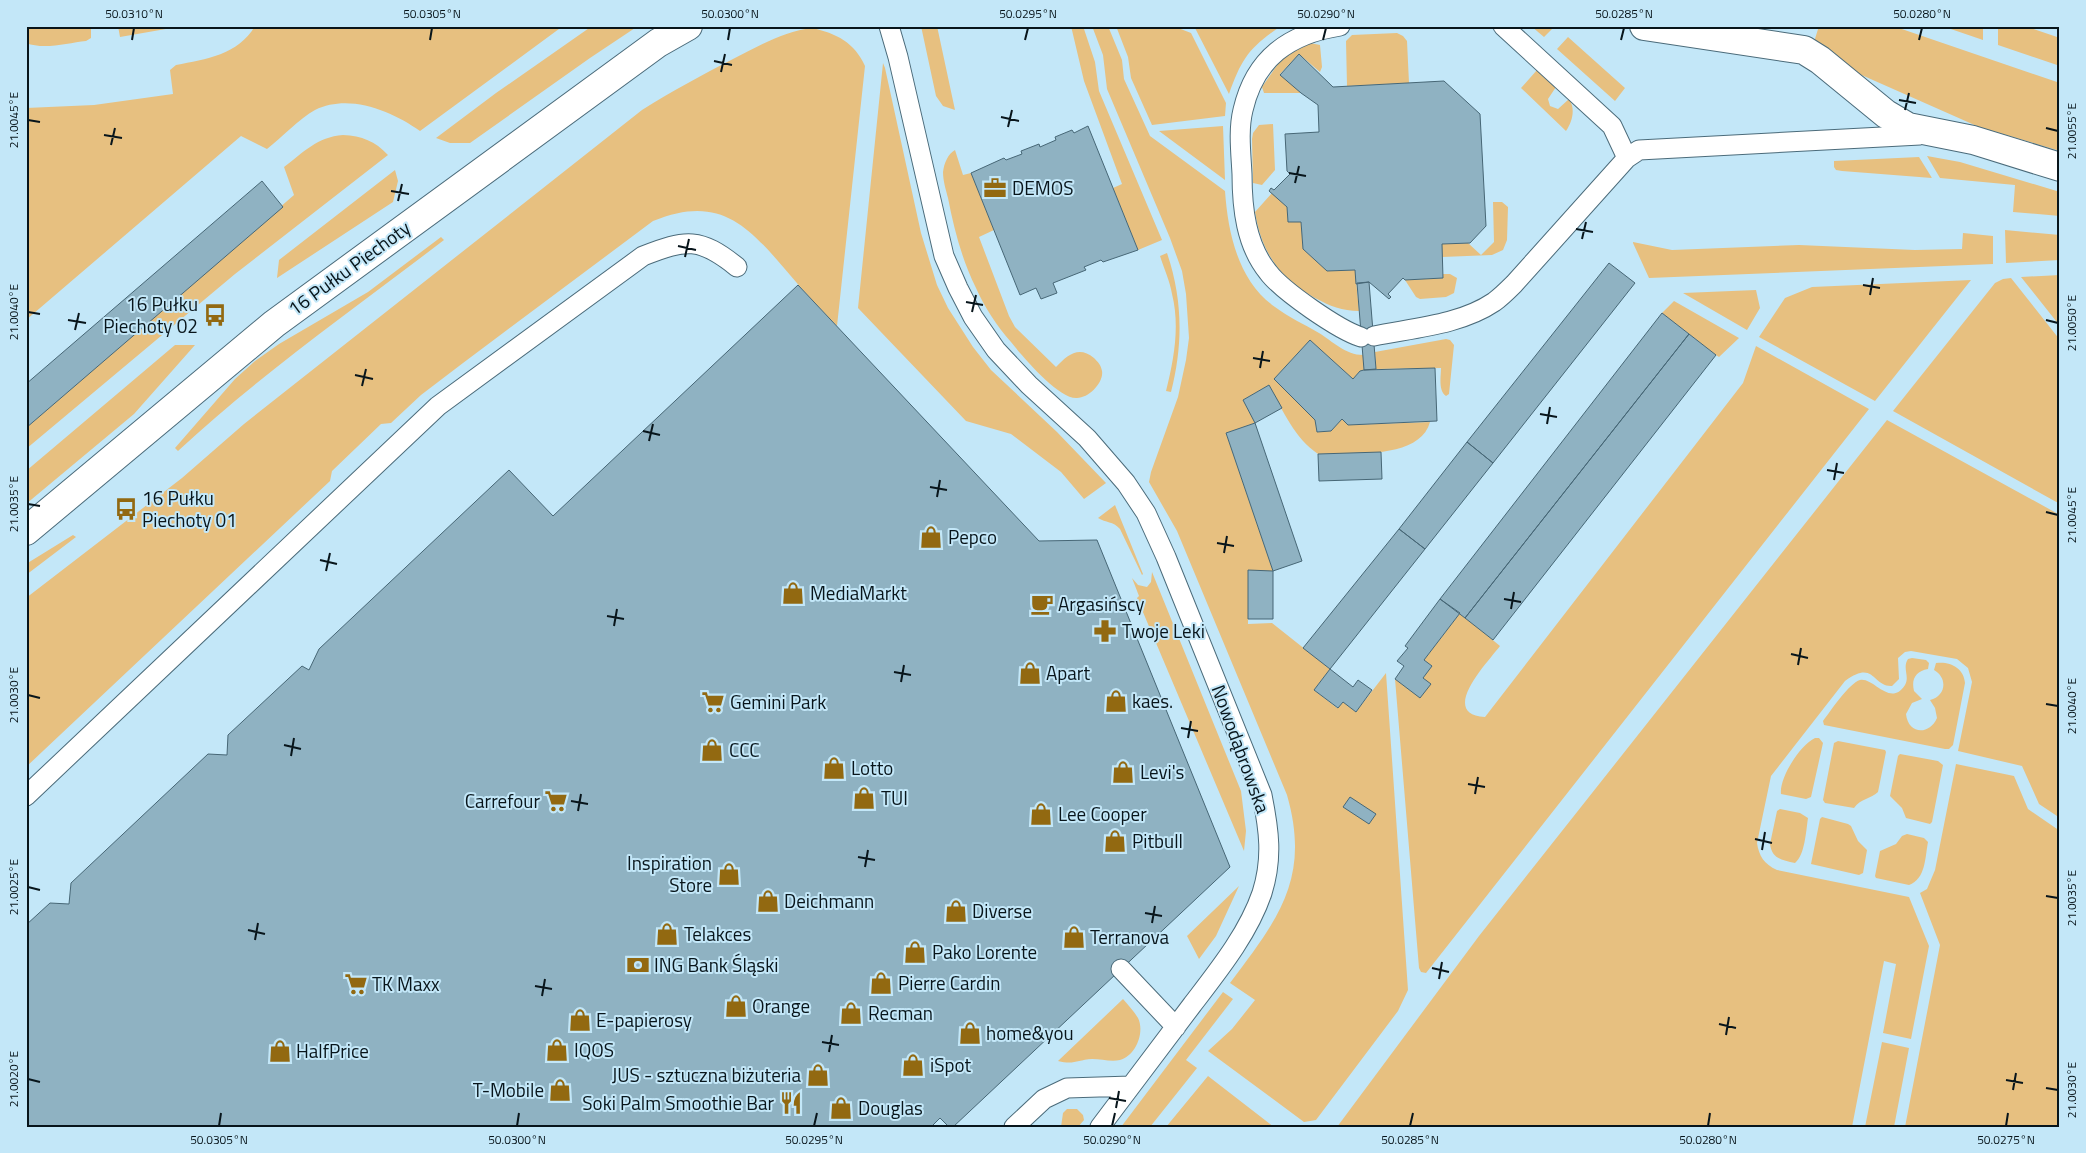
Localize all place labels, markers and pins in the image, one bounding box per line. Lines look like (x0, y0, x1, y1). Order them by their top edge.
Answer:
place label: DEMOS (1012, 173, 1074, 202)
office icon: DEMOS (982, 175, 1008, 201)
place label: 16 Pułku Piechoty 02 (103, 289, 198, 340)
bus stop icon: 16 Pułku Piechoty 02 (202, 302, 228, 328)
place label: 16 Pułku Piechoty 01 (142, 483, 237, 534)
bus stop icon: 16 Pułku Piechoty 01 (113, 496, 139, 522)
place label: Pepco (948, 522, 997, 551)
shop icon: Pepco (918, 524, 944, 550)
place label: MediaMarkt (810, 578, 907, 607)
shop icon: MediaMarkt (780, 580, 806, 606)
place label: Argasińscy (1058, 589, 1145, 618)
cafe icon: Argasińscy (1029, 591, 1055, 617)
place label: Twoje Leki (1122, 616, 1205, 645)
pharmacy icon: Twoje Leki (1092, 618, 1118, 644)
place label: Apart (1046, 658, 1090, 687)
shop icon: Apart (1017, 660, 1043, 686)
place label: kaes. (1132, 686, 1173, 715)
place label: Gemini Park (730, 687, 826, 716)
shop icon: kaes. (1103, 688, 1129, 714)
supermarket icon: Gemini Park (700, 689, 726, 715)
place label: CCC (729, 735, 760, 764)
shop icon: CCC (699, 737, 725, 763)
place label: Lotto (851, 753, 893, 782)
shop icon: Lotto (821, 755, 847, 781)
place label: Levi's (1140, 757, 1185, 786)
shop icon: Levi's (1110, 759, 1136, 785)
place label: TUI (881, 783, 908, 812)
shop icon: TUI (851, 785, 877, 811)
place label: Carrefour (465, 786, 540, 815)
supermarket icon: Carrefour (543, 788, 569, 814)
place label: Lee Cooper (1058, 799, 1147, 828)
shop icon: Lee Cooper (1028, 801, 1054, 827)
place label: Pitbull (1132, 826, 1183, 855)
shop icon: Pitbull (1102, 828, 1128, 854)
place label: Inspiration Store (627, 848, 712, 899)
shop icon: Inspiration Store (716, 861, 742, 887)
place label: Deichmann (784, 886, 874, 915)
shop icon: Deichmann (755, 888, 781, 914)
place label: Diverse (972, 896, 1032, 925)
shop icon: Diverse (943, 898, 969, 924)
place label: Telakces (684, 919, 751, 948)
shop icon: Telakces (654, 921, 680, 947)
place label: Terranova (1090, 922, 1170, 951)
shop icon: Terranova (1061, 924, 1087, 950)
place label: Pako Lorente (932, 937, 1037, 966)
shop icon: Pako Lorente (902, 939, 928, 965)
place label: ING Bank Śląski (654, 950, 778, 979)
bank icon: ING Bank Śląski (625, 952, 651, 978)
place label: Pierre Cardin (898, 968, 1000, 997)
place label: TK Maxx (372, 969, 440, 998)
shop icon: Pierre Cardin (868, 970, 894, 996)
supermarket icon: TK Maxx (343, 971, 369, 997)
place label: Orange (752, 991, 810, 1020)
shop icon: Orange (723, 993, 749, 1019)
place label: Recman (868, 998, 933, 1027)
shop icon: Recman (838, 1000, 864, 1026)
place label: E-papierosy (596, 1005, 692, 1034)
shop icon: E-papierosy (567, 1007, 593, 1033)
place label: home&you (986, 1018, 1074, 1047)
shop icon: home&you (957, 1020, 983, 1046)
place label: IQOS (574, 1035, 614, 1064)
place label: HalfPrice (296, 1036, 369, 1065)
shop icon: IQOS (544, 1037, 570, 1063)
shop icon: HalfPrice (267, 1038, 293, 1064)
place label: iSpot (930, 1050, 971, 1079)
shop icon: iSpot (900, 1052, 926, 1078)
place label: JUS - sztuczna biżuteria (612, 1060, 801, 1089)
shop icon: JUS - sztuczna biżuteria (805, 1062, 831, 1088)
place label: T-Mobile (473, 1075, 544, 1104)
shop icon: T-Mobile (547, 1077, 573, 1103)
place label: Soki Palm Smoothie Bar (582, 1088, 774, 1117)
restaurant icon: Soki Palm Smoothie Bar (778, 1090, 804, 1116)
place label: Douglas (858, 1093, 923, 1122)
shop icon: Douglas (828, 1095, 854, 1121)

